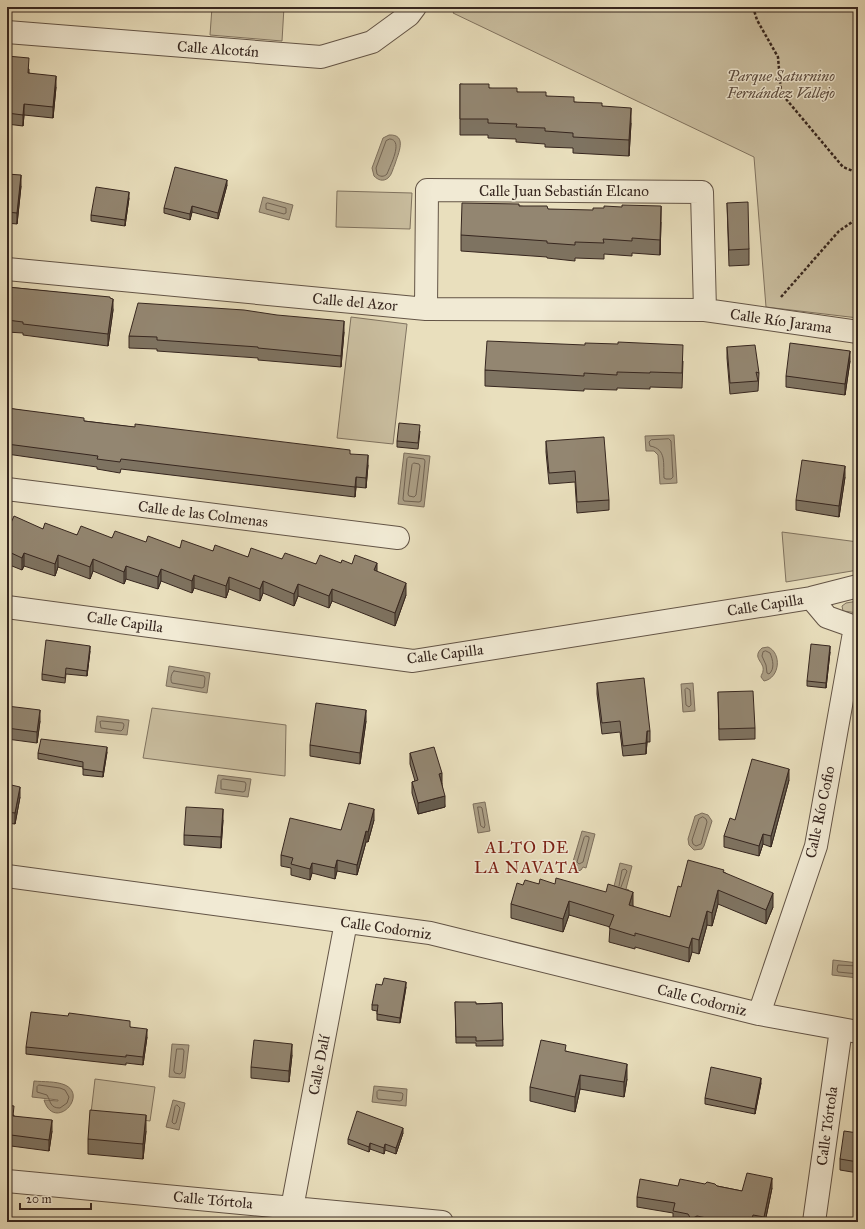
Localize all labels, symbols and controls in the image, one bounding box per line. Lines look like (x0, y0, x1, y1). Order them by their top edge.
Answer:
street label: Calle Alcotán (176, 37, 260, 61)
park label: Parque Saturnino Fernández Vallejo (726, 67, 835, 102)
street label: Calle Juan Sebastián Elcano (479, 182, 649, 201)
street label: Calle del Azor (312, 289, 399, 315)
street label: Calle Río Jarama (729, 305, 834, 338)
street label: Calle de las Colmenas (137, 497, 269, 531)
street label: Calle Capilla (726, 590, 805, 620)
street label: Calle Capilla (86, 608, 165, 636)
street label: Calle Capilla (406, 640, 485, 668)
street label: Calle Río Cofio (801, 764, 839, 860)
district label: ALTO DE LA NAVATA (474, 837, 580, 878)
street label: Calle Codorniz (339, 913, 433, 943)
street label: Calle Codorniz (655, 980, 749, 1020)
street label: Calle Dalí (304, 1033, 334, 1096)
street label: Calle Tórtola (813, 1085, 842, 1167)
scale bar (20, 1185, 91, 1211)
street label: Calle Tórtola (173, 1188, 254, 1212)
text: 20 m (26, 1192, 52, 1206)

